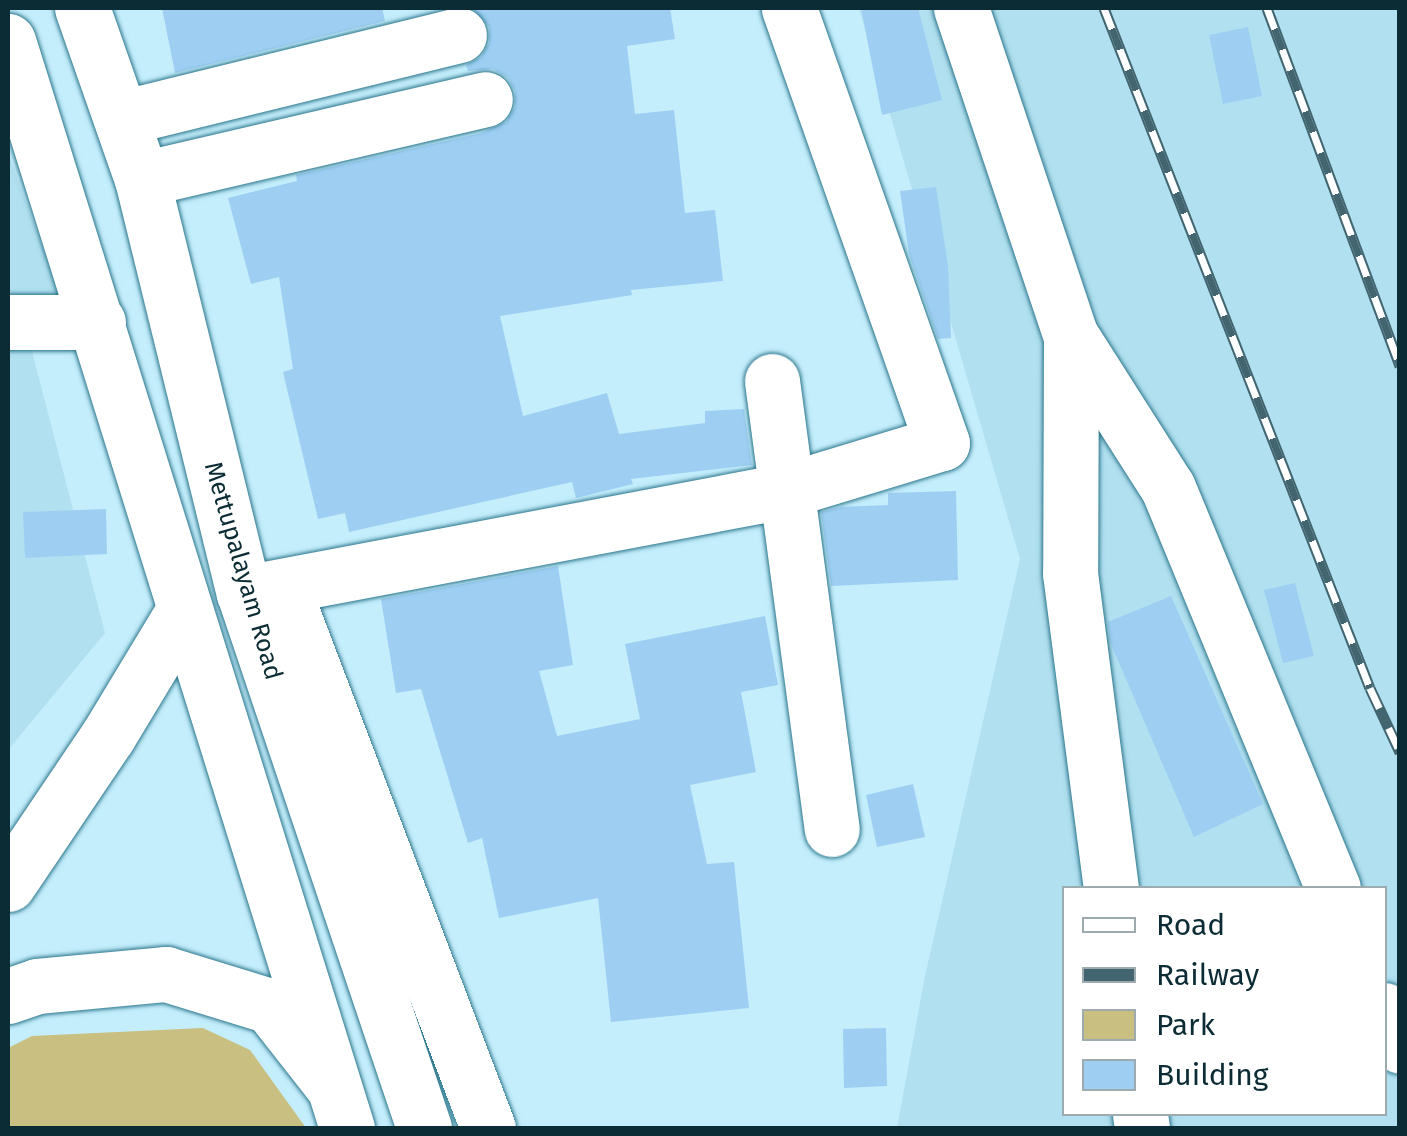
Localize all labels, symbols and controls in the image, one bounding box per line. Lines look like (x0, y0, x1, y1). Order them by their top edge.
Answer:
street label: Mettupalayam Road (198, 459, 288, 683)
legend (1062, 886, 1387, 1116)
text: Road (1156, 907, 1225, 943)
text: Railway (1156, 957, 1259, 993)
text: Park (1156, 1007, 1215, 1043)
text: Building (1156, 1057, 1268, 1093)

